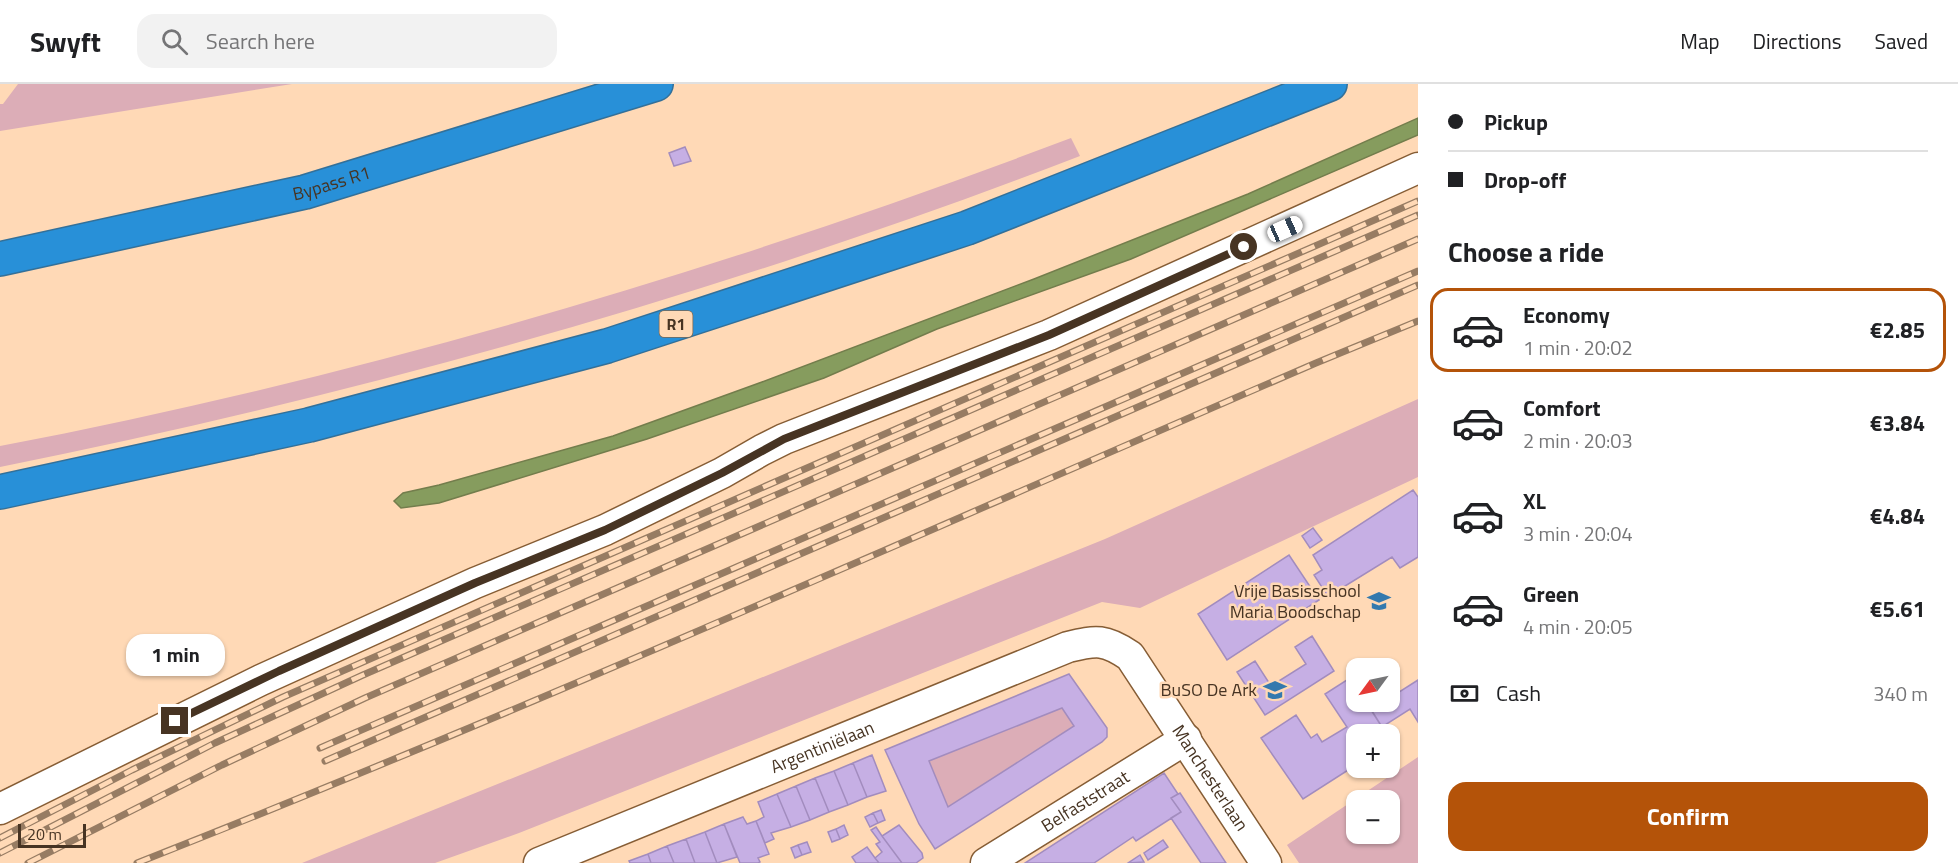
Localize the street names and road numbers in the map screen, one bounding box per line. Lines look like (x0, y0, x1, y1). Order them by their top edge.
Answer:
street label: Bypass R1 (290, 159, 374, 207)
road number: R1 (660, 311, 692, 337)
street label: Argentiniëlaan (766, 714, 878, 780)
street label: Manchesterlaan (1166, 719, 1255, 836)
street label: Belfaststraat (1036, 763, 1135, 839)

